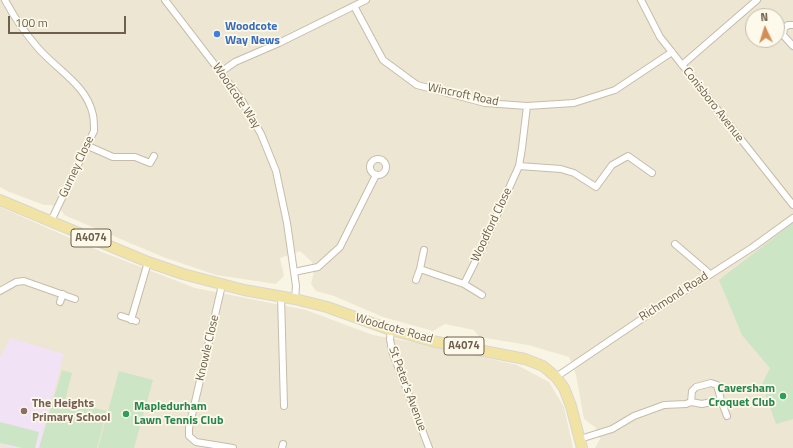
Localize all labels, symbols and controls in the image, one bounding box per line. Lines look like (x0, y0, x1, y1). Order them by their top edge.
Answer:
scale bar (10, 8, 128, 34)
north arrow (745, 8, 785, 48)
text: N (760, 9, 769, 25)
text: 100 m (15, 13, 48, 32)
place label: Woodcote Way News (225, 20, 280, 48)
marker: Woodcote Way News (212, 29, 222, 39)
street label: Woodcote Way (209, 60, 263, 132)
street label: Conisboro Avenue (679, 65, 747, 145)
street label: Wincroft Road (426, 80, 500, 110)
street label: Gurney Close (57, 134, 97, 200)
street label: Woodford Close (469, 186, 515, 264)
road number: A4074 (71, 229, 111, 247)
street label: Richmond Road (637, 269, 711, 325)
street label: Woodcote Road (354, 311, 434, 347)
street label: Knowle Close (193, 314, 223, 382)
road number: A4074 (444, 337, 484, 355)
street label: St Peter's Avenue (385, 345, 429, 433)
place label: Caversham Croquet Club (708, 382, 775, 410)
marker: Caversham Croquet Club (778, 391, 788, 401)
place label: The Heights Primary School (32, 397, 110, 425)
place label: Mapledurham Lawn Tennis Club (134, 400, 223, 428)
marker: The Heights Primary School (19, 406, 29, 416)
marker: Mapledurham Lawn Tennis Club (121, 409, 131, 419)

